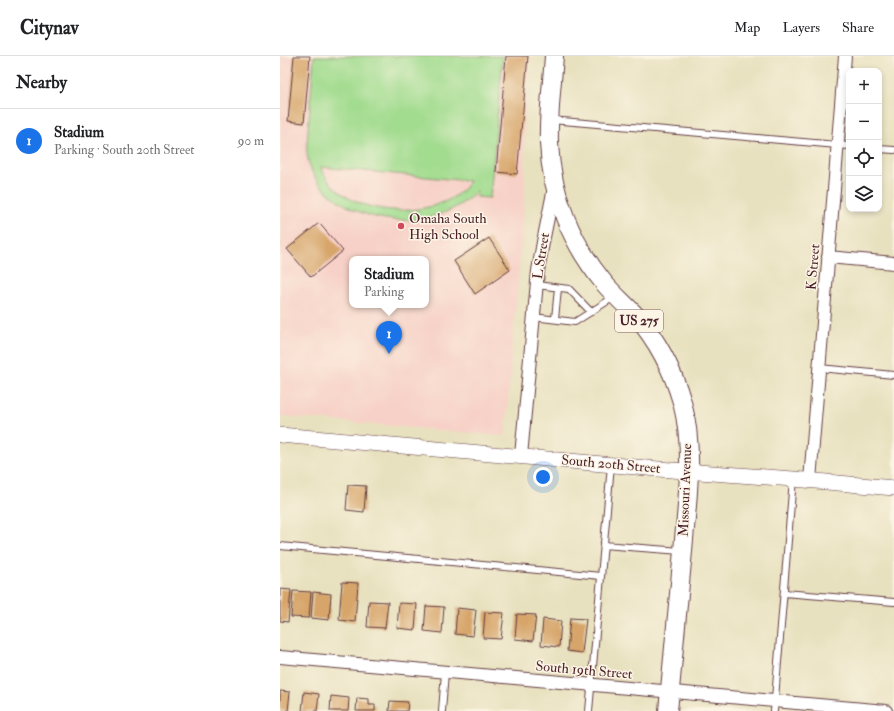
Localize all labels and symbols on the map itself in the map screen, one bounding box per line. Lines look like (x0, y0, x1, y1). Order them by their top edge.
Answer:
place label: Omaha South High School (409, 210, 487, 243)
marker: Omaha South High School (396, 221, 406, 231)
street label: L Street (529, 231, 553, 280)
street label: K Street (803, 243, 824, 291)
road number: US 275 (615, 310, 663, 332)
pin: 1 (376, 321, 402, 354)
street label: Missouri Avenue (675, 443, 695, 537)
street label: South 20th Street (561, 451, 662, 477)
your location (533, 467, 553, 487)
street label: South 19th Street (535, 657, 634, 683)

